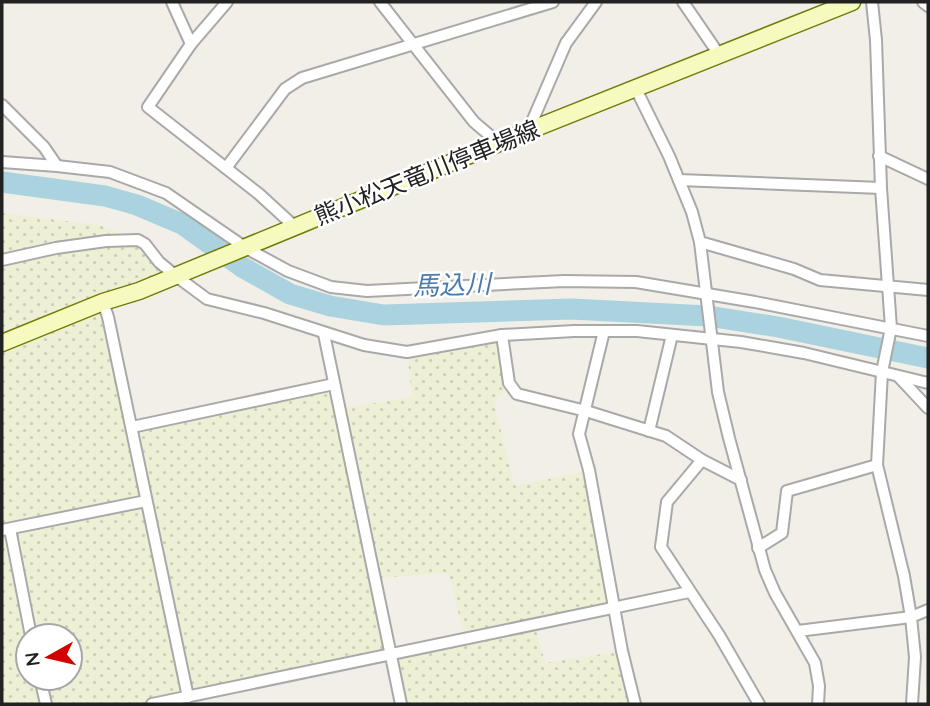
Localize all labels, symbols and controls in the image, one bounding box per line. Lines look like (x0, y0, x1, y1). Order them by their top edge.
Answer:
street label: 熊小松天竜川停車場線 (310, 113, 544, 231)
water label: 馬込川 (412, 267, 495, 302)
north arrow (14, 622, 84, 692)
text: N (19, 651, 45, 668)

